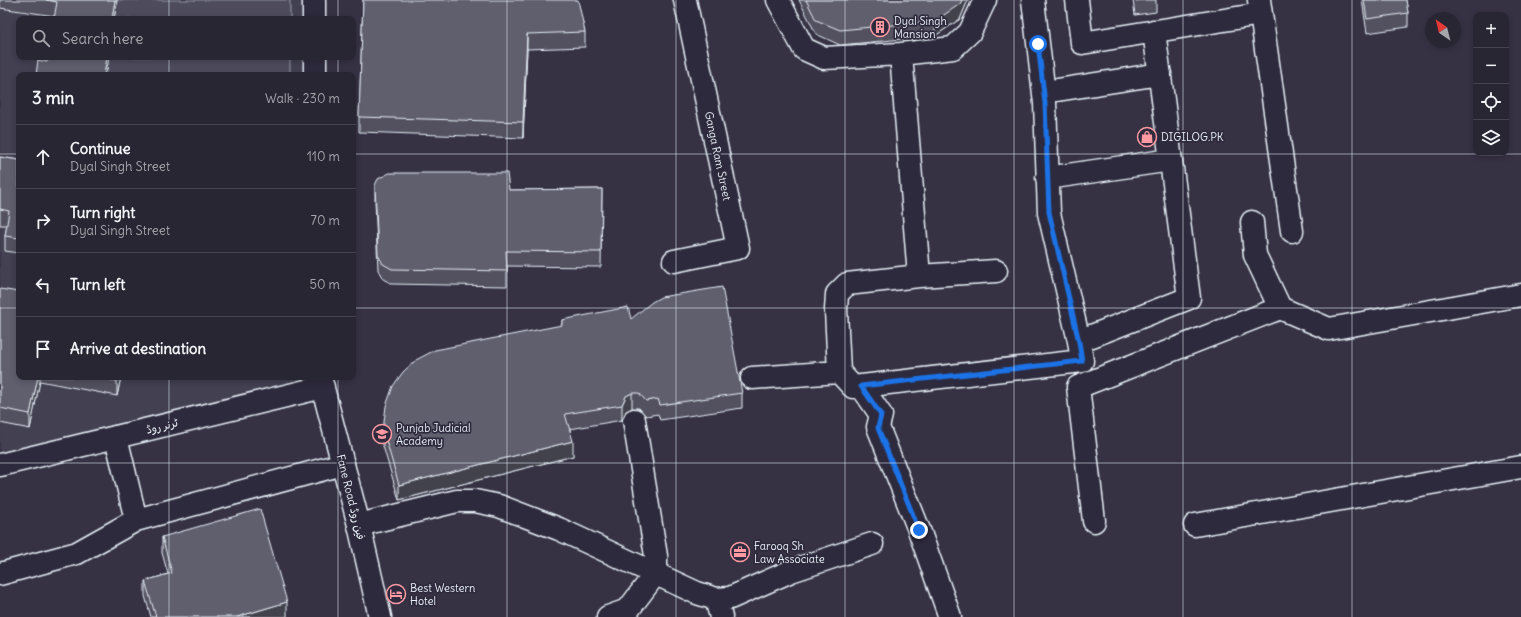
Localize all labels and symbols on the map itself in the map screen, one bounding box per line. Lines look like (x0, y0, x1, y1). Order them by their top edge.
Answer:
north arrow (1425, 12, 1461, 48)
place label: Dyal Singh Mansion (894, 14, 947, 41)
building icon: Dyal Singh Mansion (869, 16, 891, 38)
route start (1029, 35, 1047, 53)
street label: Ganga Ram Street (702, 110, 734, 202)
shop icon: DIGILOG.PK (1136, 126, 1158, 148)
place label: DIGILOG.PK (1161, 130, 1224, 144)
street label: ٹرنر روڈ (145, 415, 180, 437)
place label: Punjab Judicial Academy (396, 421, 471, 448)
school or university icon: Punjab Judicial Academy (371, 423, 393, 445)
street label: Fane Road فین روڈ (334, 453, 368, 541)
route end (910, 521, 928, 539)
place label: Farooq Sh Law Associate (754, 539, 825, 566)
office icon: Farooq Sh Law Associate (729, 541, 751, 563)
place label: Best Western Hotel (410, 581, 475, 608)
hotel icon: Best Western Hotel (385, 583, 407, 605)

